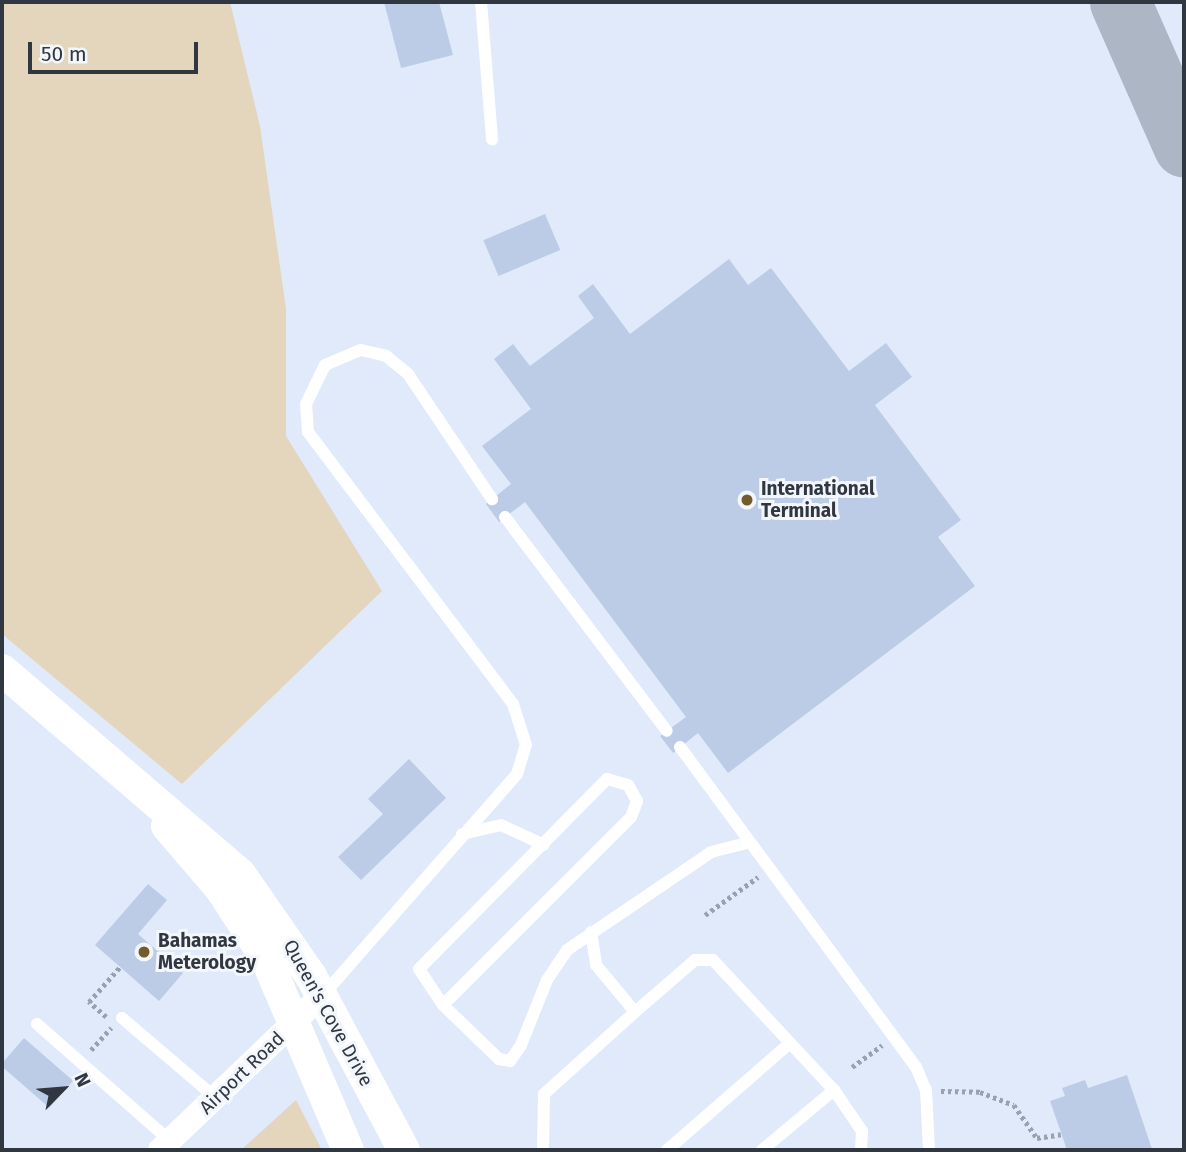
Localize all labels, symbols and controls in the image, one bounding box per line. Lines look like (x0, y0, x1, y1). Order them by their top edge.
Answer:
scale bar (32, 28, 201, 72)
text: 50 m (41, 41, 87, 67)
place label: International Terminal (761, 478, 875, 522)
marker: International Terminal (739, 492, 755, 508)
place label: Bahamas Meterology (158, 930, 256, 974)
street label: Queen's Cove Drive (278, 936, 378, 1090)
marker: Bahamas Meterology (136, 944, 152, 960)
street label: Airport Road (195, 1027, 289, 1119)
north arrow (28, 1054, 98, 1124)
text: N (69, 1069, 96, 1090)

